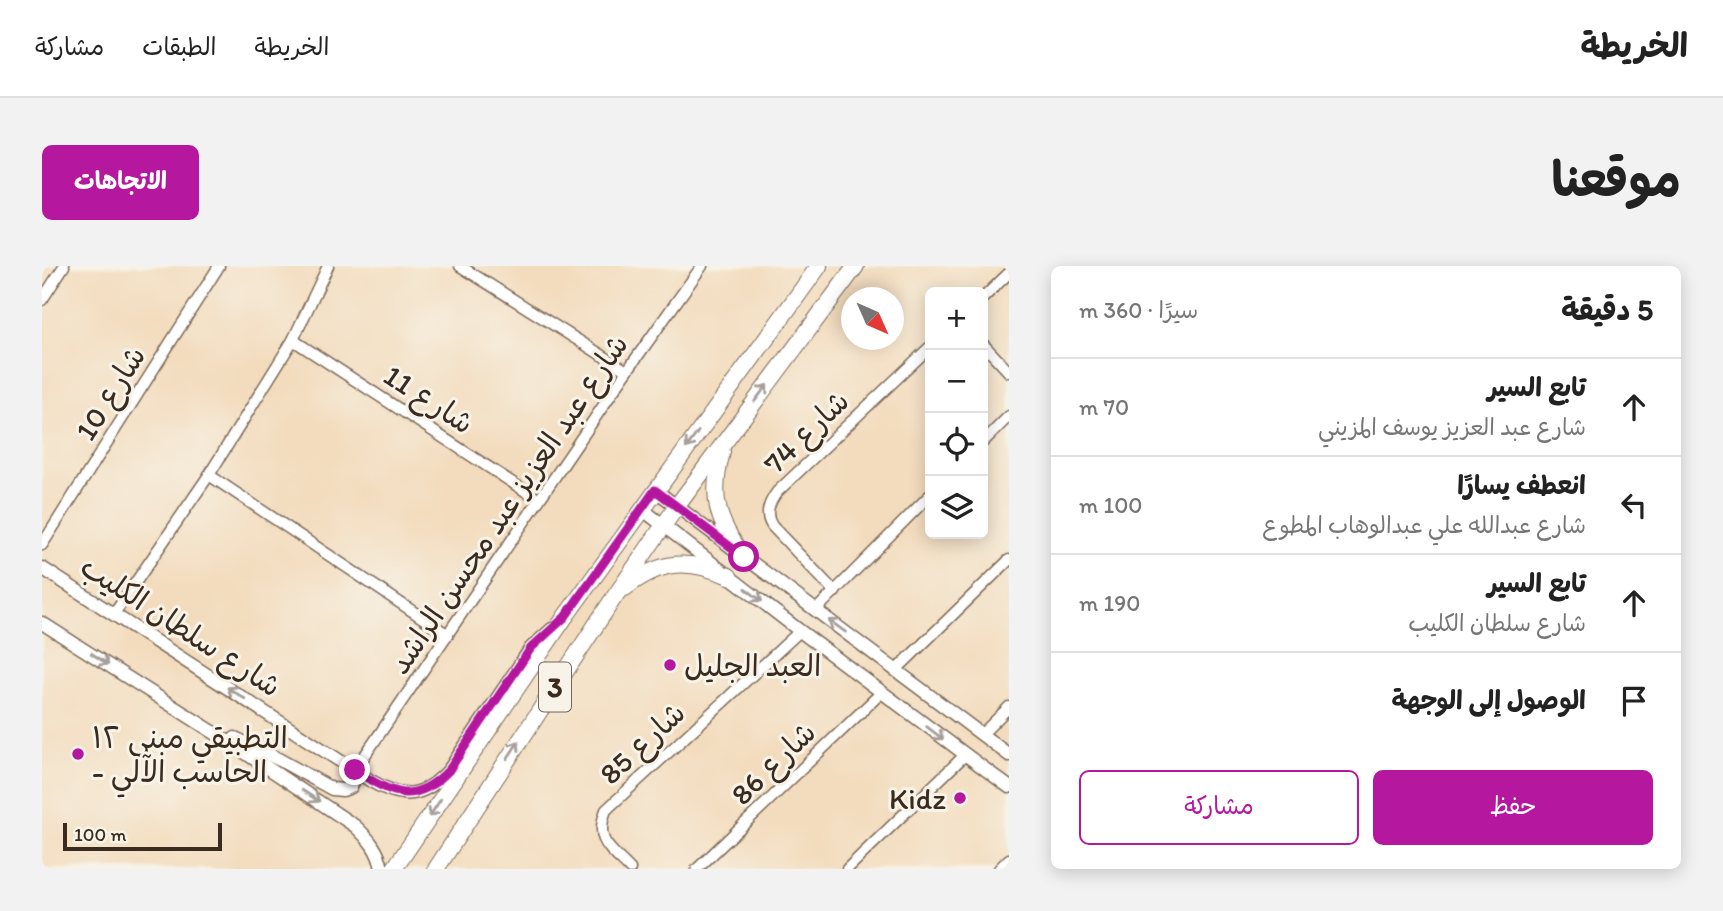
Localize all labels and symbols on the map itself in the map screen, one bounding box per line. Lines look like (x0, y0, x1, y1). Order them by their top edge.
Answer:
north arrow (841, 287, 904, 350)
street label: شارع عبد العزيز عبد محسن الراشد (380, 327, 638, 683)
street label: شارع 10 (67, 339, 156, 449)
street label: شارع 11 (376, 356, 481, 444)
street label: شارع 74 (756, 382, 859, 484)
one-way arrow (754, 384, 769, 402)
one-way arrow (685, 430, 699, 449)
route start (728, 541, 759, 572)
street label: شارع سلطان الكليب (72, 547, 288, 707)
one-way arrow (744, 588, 763, 603)
one-way arrow (828, 618, 847, 633)
place label: العبد الجليل (684, 647, 822, 684)
one-way arrow (90, 652, 109, 666)
marker: العبد الجليل (662, 657, 678, 673)
road number: 3 (539, 662, 571, 712)
one-way arrow (227, 686, 246, 701)
street label: شارع 85 (591, 694, 695, 794)
street label: شارع 86 (723, 714, 825, 815)
place label: التطبيقي مبنى ١٢ - الحاسب الآلي (92, 719, 288, 798)
one-way arrow (926, 725, 944, 740)
one-way arrow (506, 741, 520, 761)
marker: التطبيقي مبنى ١٢ - الحاسب الآلي (70, 746, 86, 762)
route end (339, 754, 370, 785)
place label: Kidz (889, 780, 946, 817)
one-way arrow (301, 789, 320, 804)
marker: Kidz (952, 790, 968, 806)
one-way arrow (427, 798, 442, 817)
scale bar (63, 820, 222, 852)

